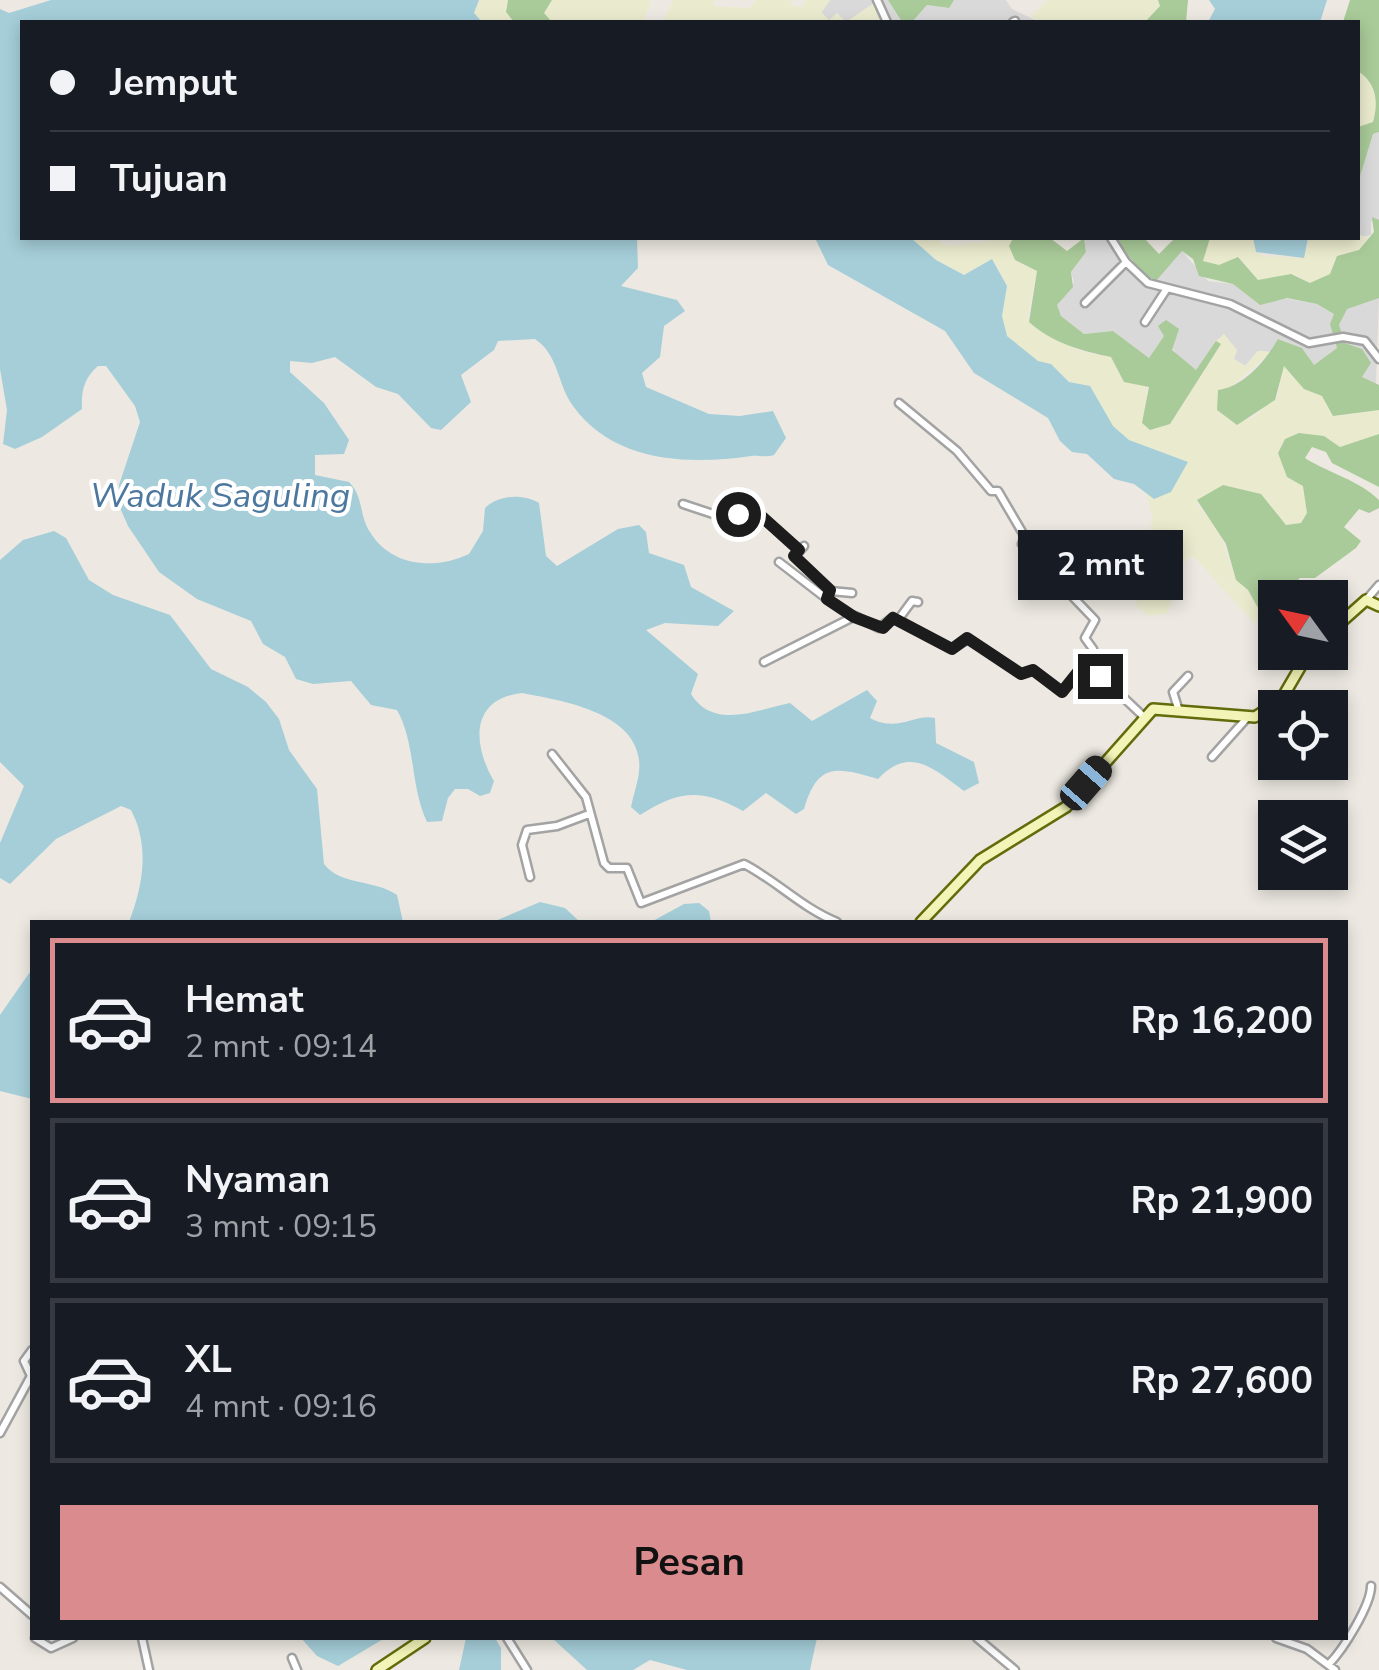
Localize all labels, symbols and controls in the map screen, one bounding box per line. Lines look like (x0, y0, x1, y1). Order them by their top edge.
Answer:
text: Jemput (110, 57, 237, 108)
text: Tujuan (110, 153, 228, 204)
water label: Waduk Saguling (90, 472, 350, 519)
route start (716, 492, 761, 537)
callout: 2 mnt (1018, 531, 1182, 601)
text: 2 mnt (1057, 543, 1144, 586)
north arrow (1258, 580, 1348, 670)
map controls (1258, 580, 1348, 890)
route end (1078, 654, 1123, 699)
button: locate (1258, 690, 1348, 780)
car (1055, 751, 1117, 815)
button: layers (1258, 800, 1348, 890)
text: Hemat (185, 974, 304, 1025)
icon: car (65, 976, 155, 1066)
text: Rp 16,200 (1130, 995, 1313, 1046)
text: 2 mnt · 09:14 (185, 1025, 377, 1068)
text: Nyaman (185, 1154, 330, 1205)
icon: car (65, 1156, 155, 1246)
text: Rp 21,900 (1130, 1175, 1313, 1226)
text: 3 mnt · 09:15 (185, 1205, 377, 1248)
text: XL (185, 1334, 232, 1385)
icon: car (65, 1336, 155, 1426)
text: Rp 27,600 (1130, 1355, 1313, 1406)
text: 4 mnt · 09:16 (185, 1385, 377, 1428)
button: Pesan (60, 1505, 1318, 1620)

